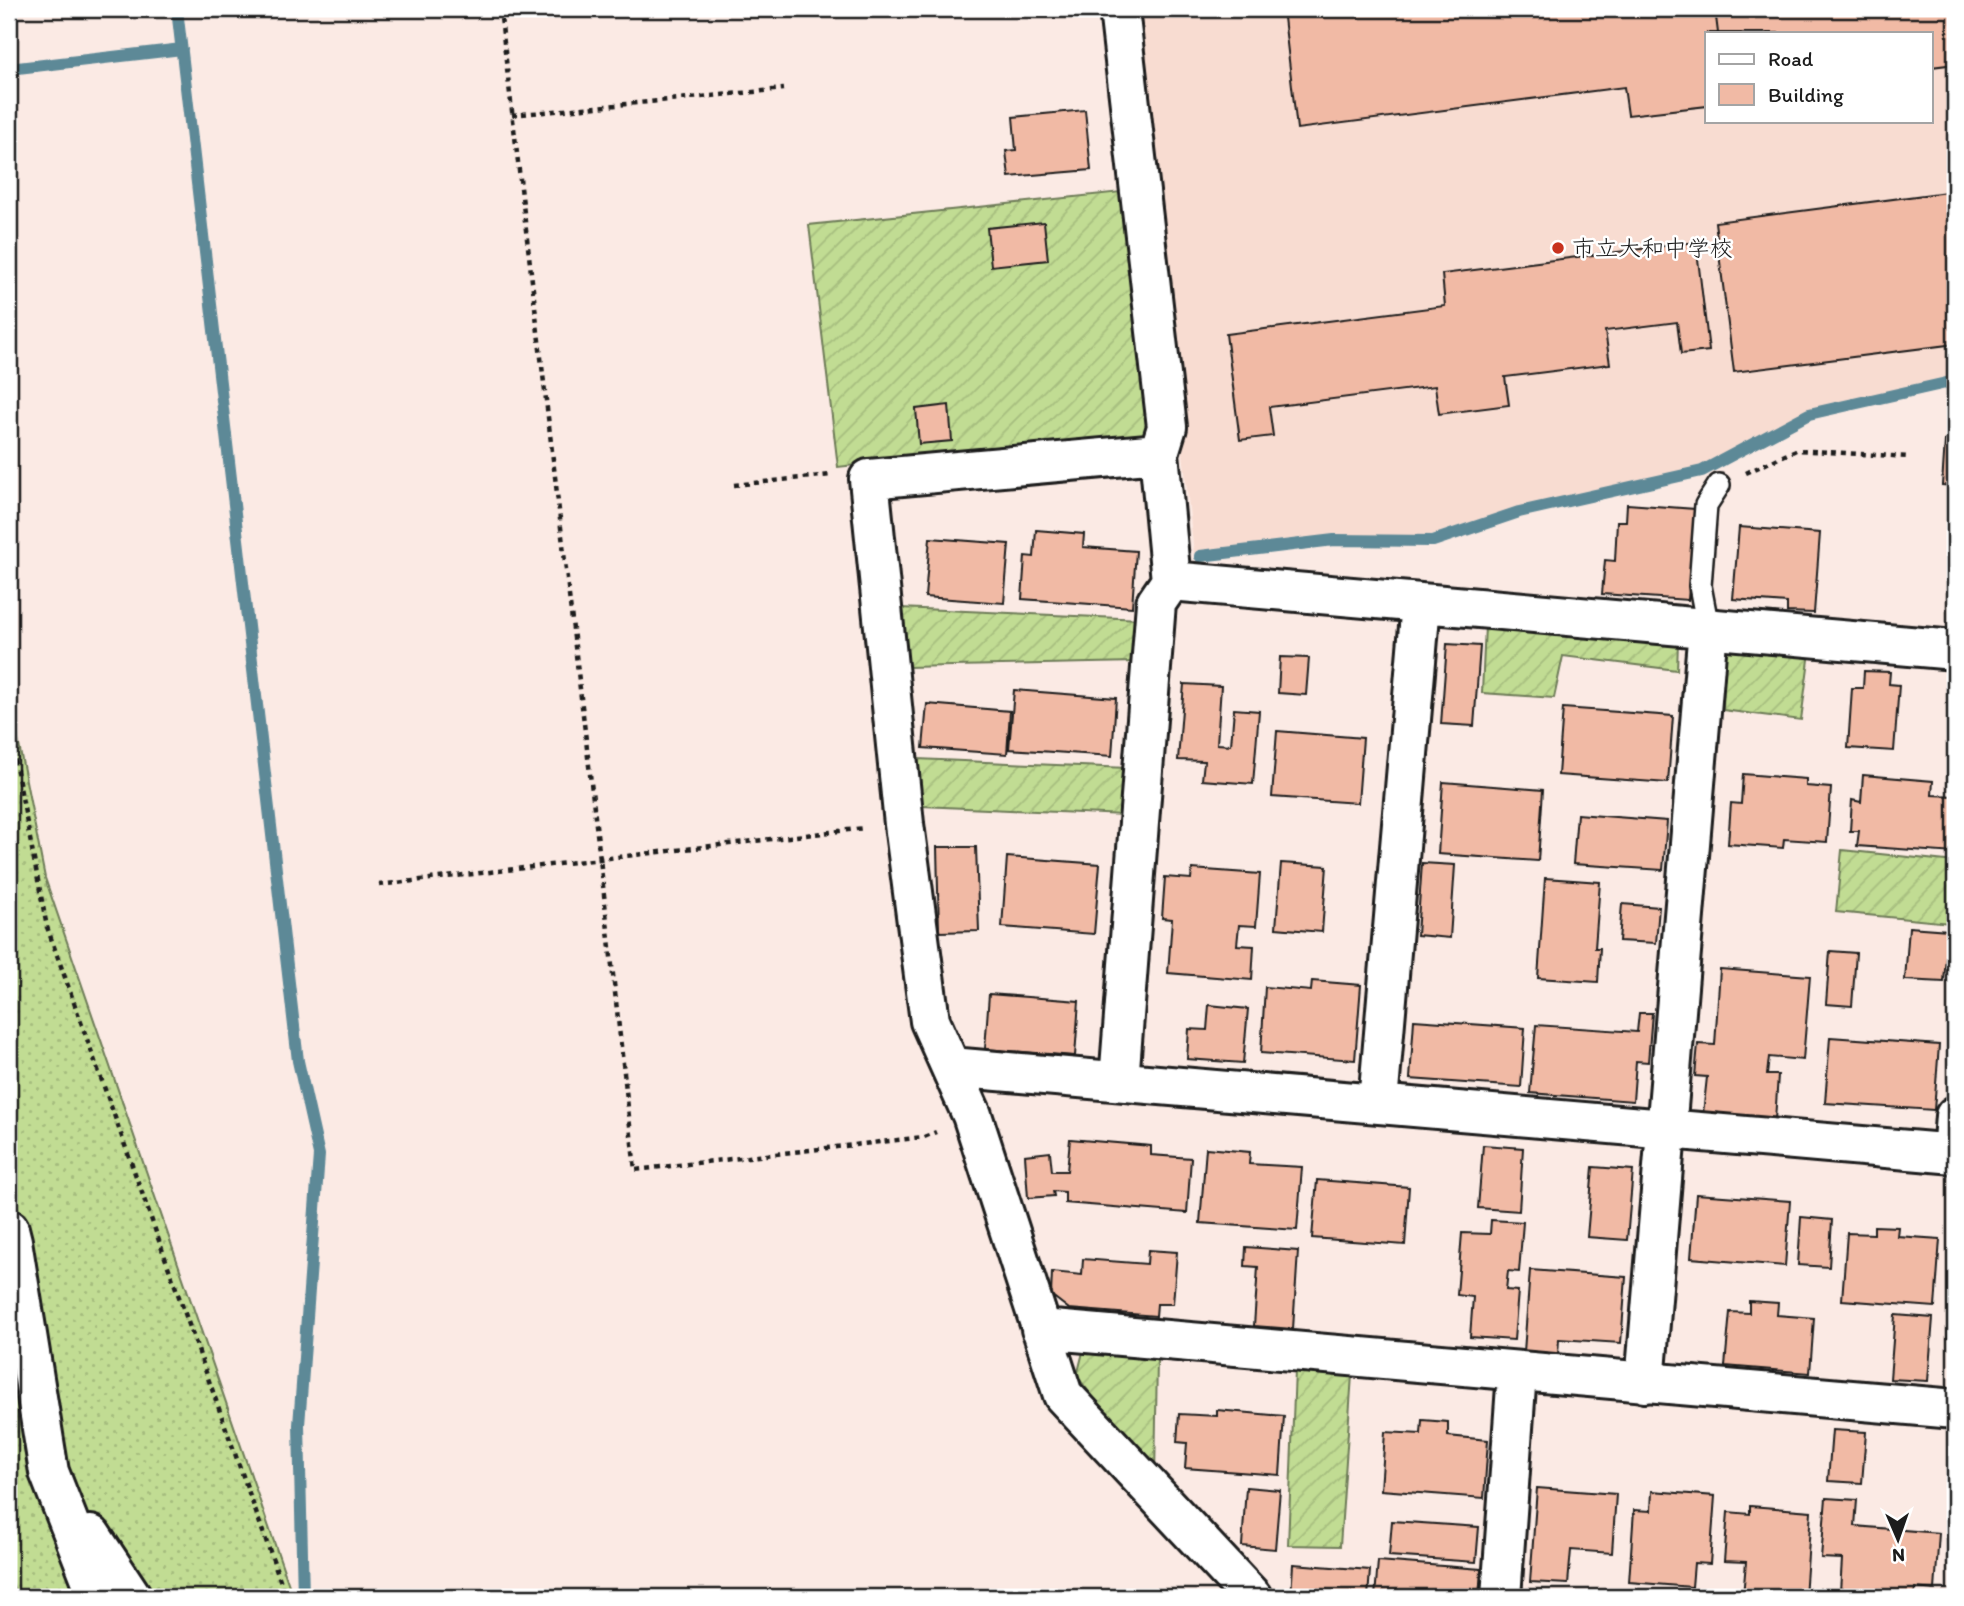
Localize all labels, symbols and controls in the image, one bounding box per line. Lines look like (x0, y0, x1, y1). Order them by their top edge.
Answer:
legend (1705, 32, 1932, 122)
text: Road (1768, 46, 1814, 71)
text: Building (1768, 82, 1844, 107)
place label: 市立大和中学校 (1572, 234, 1733, 262)
marker: 市立大和中学校 (1550, 240, 1566, 256)
north arrow (1862, 1504, 1932, 1574)
text: N (1892, 1544, 1905, 1567)

